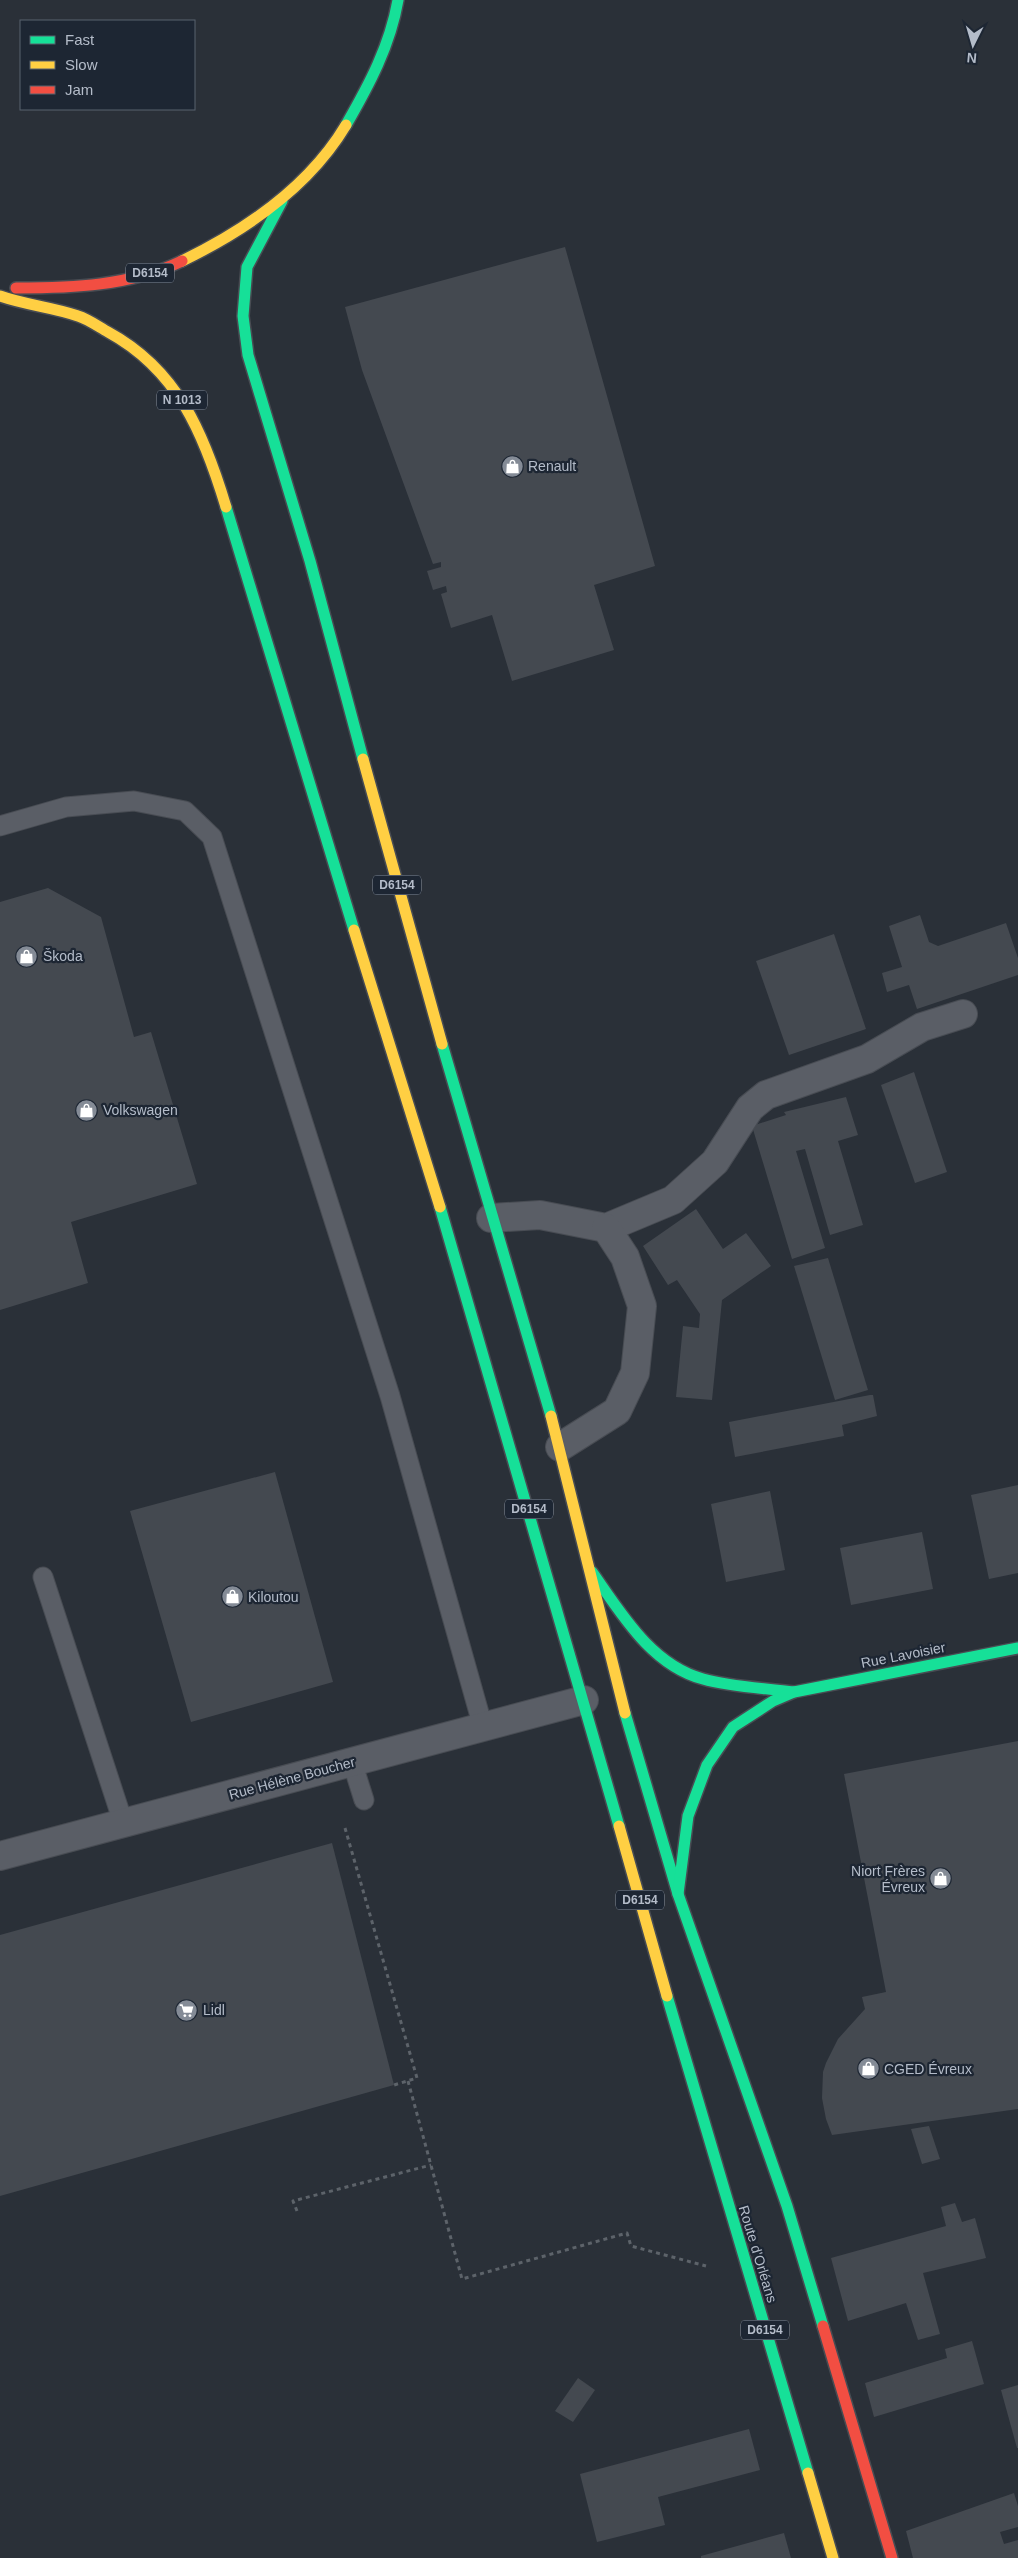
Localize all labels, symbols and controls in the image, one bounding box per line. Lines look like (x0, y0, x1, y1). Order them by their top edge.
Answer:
legend (20, 20, 195, 110)
north arrow (948, 20, 998, 70)
text: Fast (65, 31, 95, 48)
text: N (966, 50, 978, 66)
text: Slow (65, 56, 98, 73)
text: Jam (65, 81, 93, 98)
road number: D6154 (126, 264, 174, 282)
road number: N 1013 (157, 390, 207, 410)
shop icon: Renault (500, 454, 524, 478)
place label: Renault (528, 458, 576, 474)
road number: D6154 (373, 876, 421, 894)
shop icon: Škoda (15, 944, 39, 968)
place label: Škoda (43, 948, 83, 964)
shop icon: Volkswagen (75, 1098, 99, 1122)
place label: Volkswagen (103, 1102, 178, 1118)
road number: D6154 (505, 1500, 553, 1518)
shop icon: Kiloutou (220, 1585, 244, 1609)
place label: Kiloutou (248, 1589, 299, 1605)
street label: Rue Lavoisier (859, 1639, 947, 1671)
street label: Rue Hélène Boucher (227, 1753, 357, 1803)
place label: Niort Frères Évreux (851, 1863, 925, 1895)
shop icon: Niort Frères Évreux (929, 1867, 953, 1891)
road number: D6154 (616, 1890, 664, 1910)
supermarket icon: Lidl (175, 1998, 199, 2022)
place label: Lidl (203, 2002, 225, 2018)
shop icon: CGED Évreux (856, 2057, 880, 2081)
place label: CGED Évreux (884, 2061, 972, 2077)
street label: Route d'Orléans (736, 2203, 780, 2305)
road number: D6154 (741, 2320, 789, 2340)

